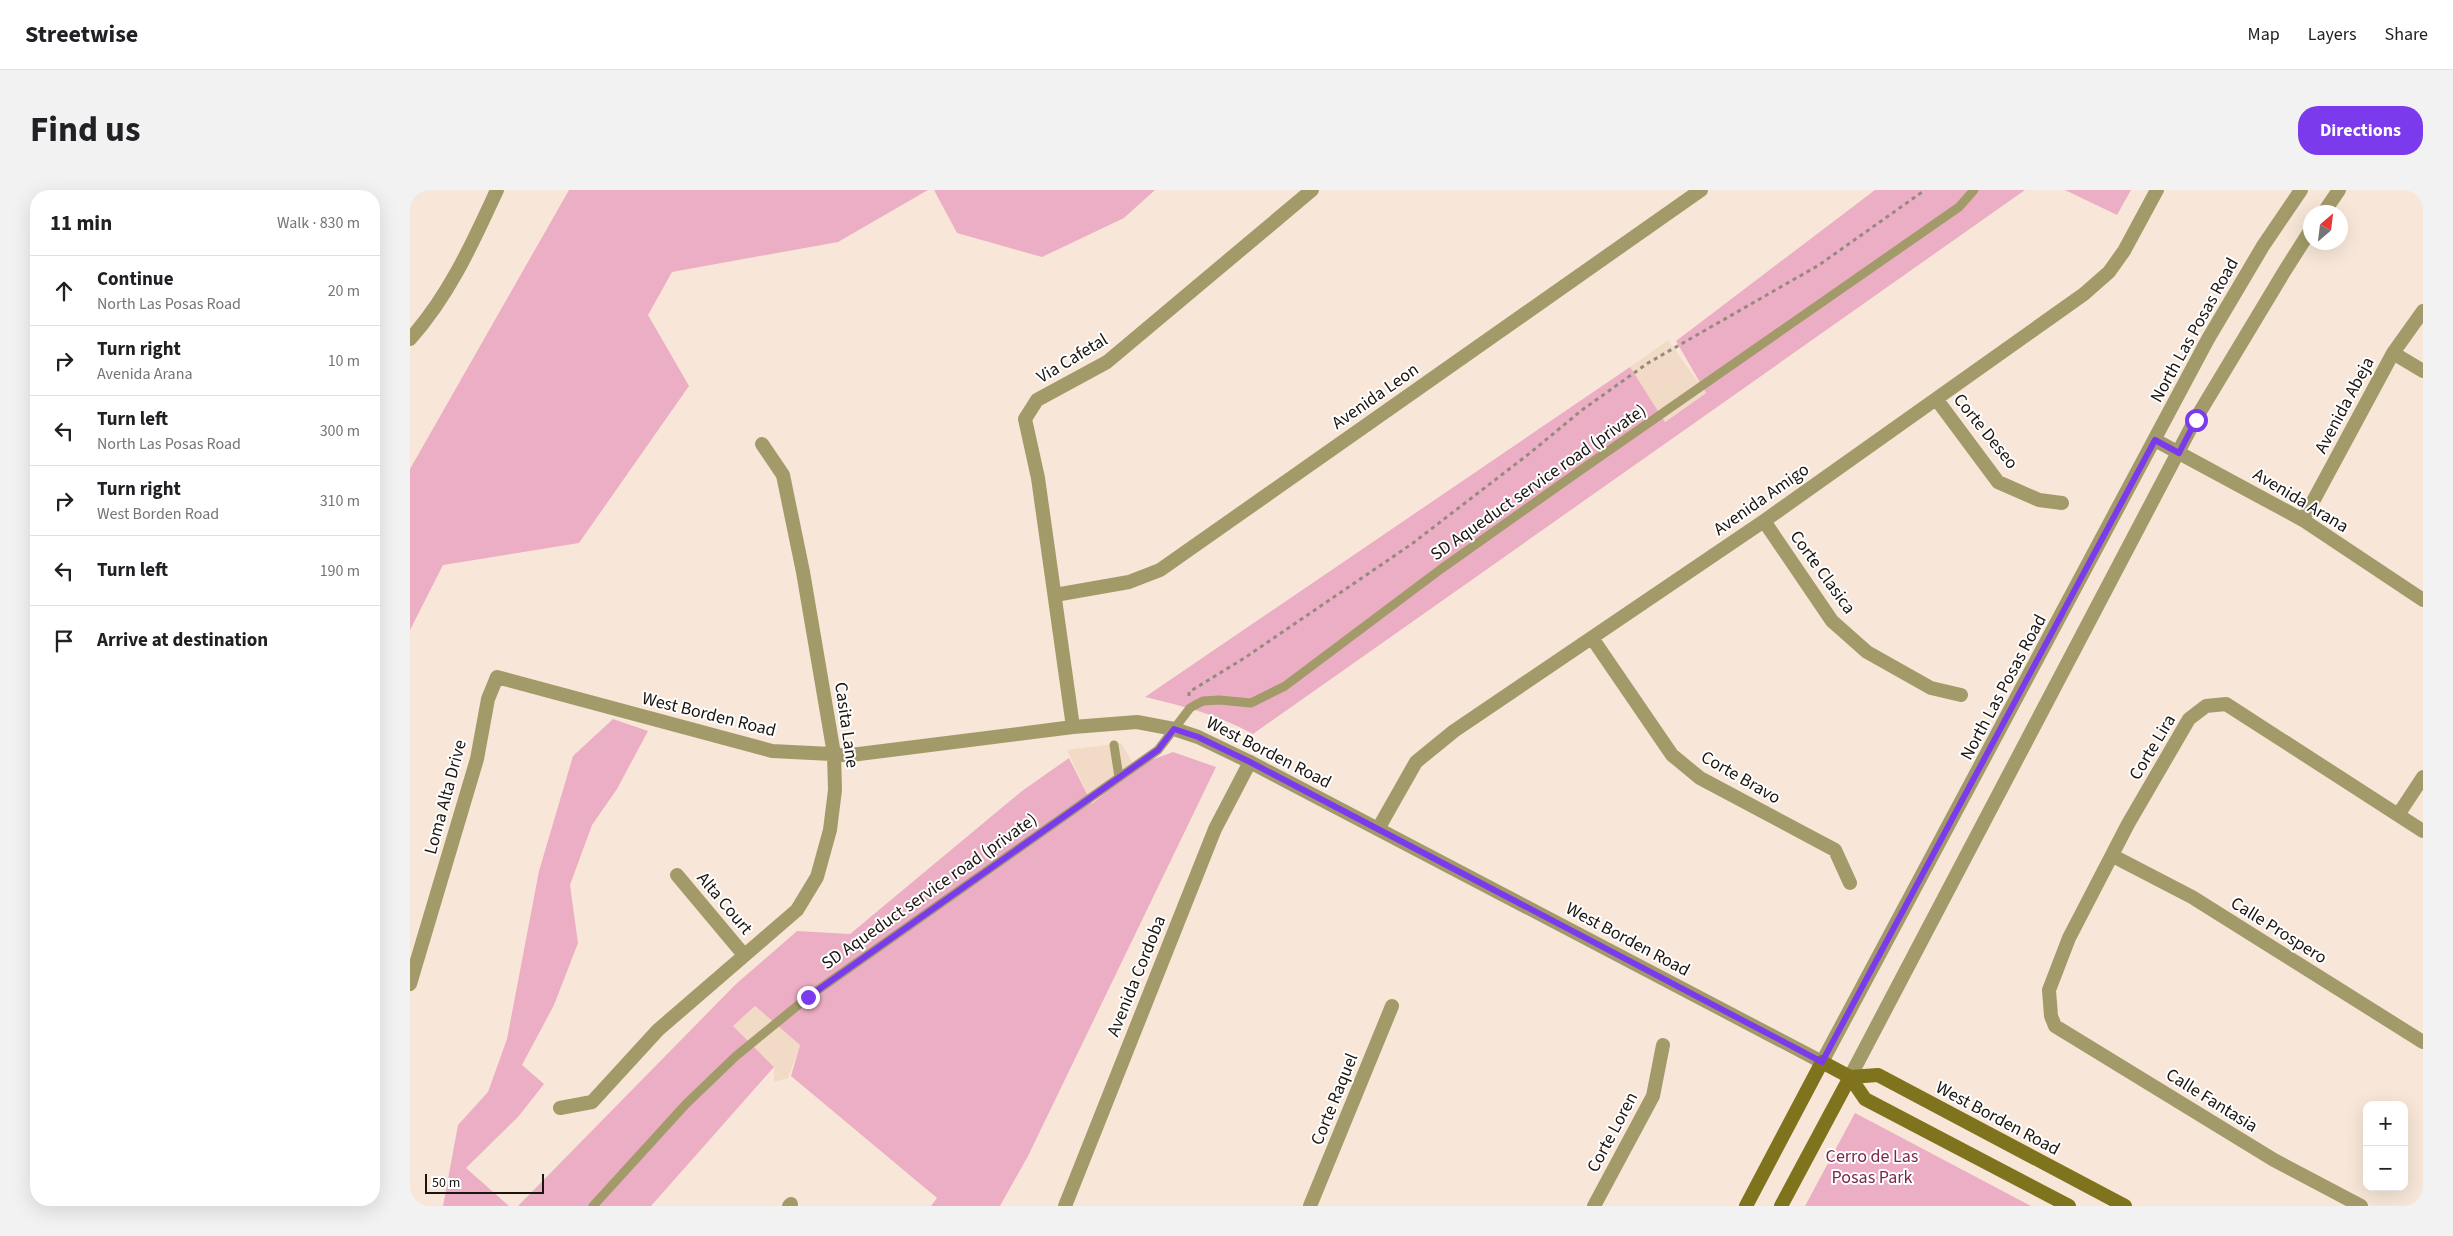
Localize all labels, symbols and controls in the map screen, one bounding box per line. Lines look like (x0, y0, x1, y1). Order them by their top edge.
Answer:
text: Streetwise (25, 17, 138, 52)
text: Map (2248, 22, 2280, 47)
text: Layers (2308, 22, 2357, 47)
text: Share (2385, 22, 2428, 47)
text: Find us (30, 105, 140, 155)
button: Directions (2298, 106, 2423, 155)
north arrow (2303, 205, 2348, 250)
text: 11 min (50, 208, 112, 238)
text: Walk · 830 m (277, 212, 360, 234)
street label: North Las Posas Road (2144, 253, 2245, 407)
text: Continue (97, 266, 174, 293)
icon: ahead (50, 277, 78, 305)
text: 20 m (328, 280, 360, 302)
text: North Las Posas Road (97, 293, 241, 315)
street label: Via Cafetal (1032, 327, 1113, 389)
text: Turn right (97, 336, 181, 363)
icon: right (50, 347, 78, 375)
text: 10 m (328, 350, 360, 372)
street label: Avenida Abeja (2309, 353, 2380, 458)
street label: Avenida Leon (1327, 357, 1424, 436)
text: Avenida Arana (97, 363, 193, 385)
street label: Corte Deseo (1947, 388, 2024, 474)
street label: SD Aqueduct service road (private) (1425, 398, 1651, 567)
text: Turn left (97, 406, 168, 433)
route start (2185, 409, 2208, 432)
icon: left (50, 417, 78, 445)
text: 300 m (320, 420, 360, 442)
text: North Las Posas Road (97, 433, 241, 455)
street label: Avenida Amigo (1708, 457, 1814, 542)
street label: Avenida Arana (2248, 462, 2353, 539)
text: Turn right (97, 476, 181, 503)
icon: right (50, 487, 78, 515)
text: 310 m (320, 490, 360, 512)
text: West Borden Road (97, 503, 219, 525)
street label: Corte Clasica (1784, 525, 1861, 619)
icon: left (50, 557, 78, 585)
text: Turn left (97, 557, 168, 584)
text: 190 m (320, 560, 360, 582)
street label: North Las Posas Road (1954, 610, 2052, 765)
icon: arrive (50, 627, 78, 655)
text: Arrive at destination (97, 627, 268, 654)
street label: Casita Lane (828, 681, 865, 770)
street label: West Borden Road (639, 686, 779, 743)
street label: West Borden Road (1202, 710, 1336, 795)
street label: Corte Lira (2123, 710, 2182, 785)
street label: Loma Alta Drive (418, 737, 473, 857)
street label: Corte Bravo (1696, 745, 1785, 810)
street label: SD Aqueduct service road (private) (816, 807, 1042, 976)
street label: Alta Court (691, 867, 758, 940)
street label: Calle Prospero (2226, 891, 2332, 970)
street label: West Borden Road (1561, 896, 1694, 983)
street label: Avenida Cordoba (1101, 912, 1172, 1040)
route end (797, 986, 820, 1009)
street label: Corte Raquel (1305, 1049, 1364, 1149)
street label: Calle Fantasia (2161, 1062, 2262, 1139)
street label: West Borden Road (1931, 1075, 2064, 1162)
street label: Corte Loren (1581, 1088, 1644, 1177)
map controls (2363, 1101, 2408, 1191)
button: + (2363, 1101, 2408, 1146)
park label: Cerro de Las Posas Park (1826, 1144, 1918, 1190)
button: − (2363, 1146, 2408, 1191)
scale bar (425, 1171, 544, 1194)
text: 50 m (432, 1173, 460, 1193)

